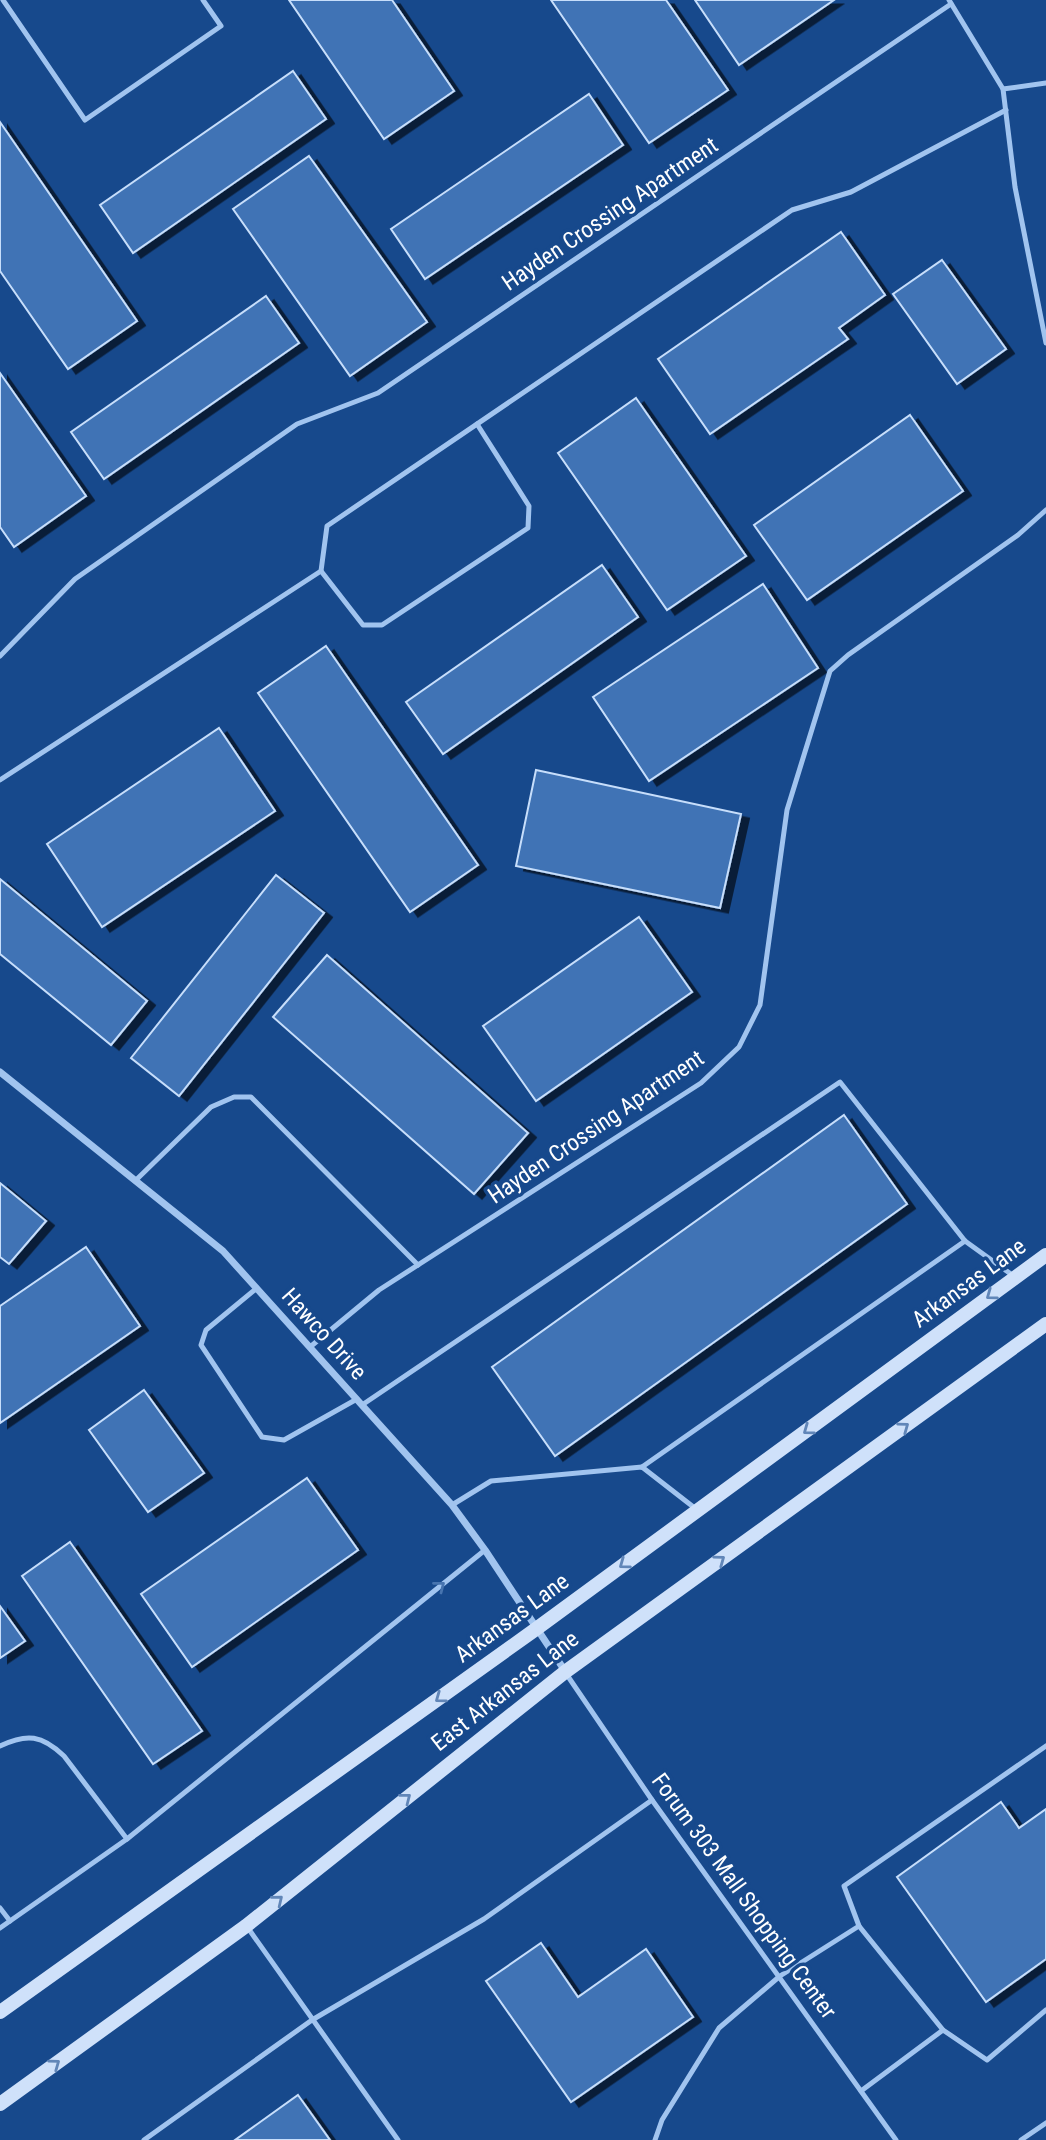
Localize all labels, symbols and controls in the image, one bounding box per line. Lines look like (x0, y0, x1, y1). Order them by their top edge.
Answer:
street label: Hayden Crossing Apartment (497, 132, 723, 296)
street label: Hayden Crossing Apartment (483, 1045, 709, 1209)
street label: Arkansas Lane (907, 1233, 1031, 1333)
street label: Hawco Drive (276, 1283, 372, 1385)
one-way arrow (986, 1287, 999, 1299)
one-way arrow (803, 1421, 816, 1434)
one-way arrow (896, 1423, 909, 1435)
one-way arrow (619, 1556, 632, 1569)
one-way arrow (712, 1556, 725, 1568)
street label: Arkansas Lane (450, 1568, 574, 1668)
one-way arrow (432, 1582, 445, 1594)
street label: East Arkansas Lane (426, 1625, 584, 1757)
one-way arrow (435, 1689, 448, 1702)
street label: Forum 303 Mall Shopping Center (646, 1768, 842, 2024)
one-way arrow (397, 1794, 410, 1806)
one-way arrow (270, 1896, 283, 1908)
one-way arrow (47, 2059, 60, 2072)

